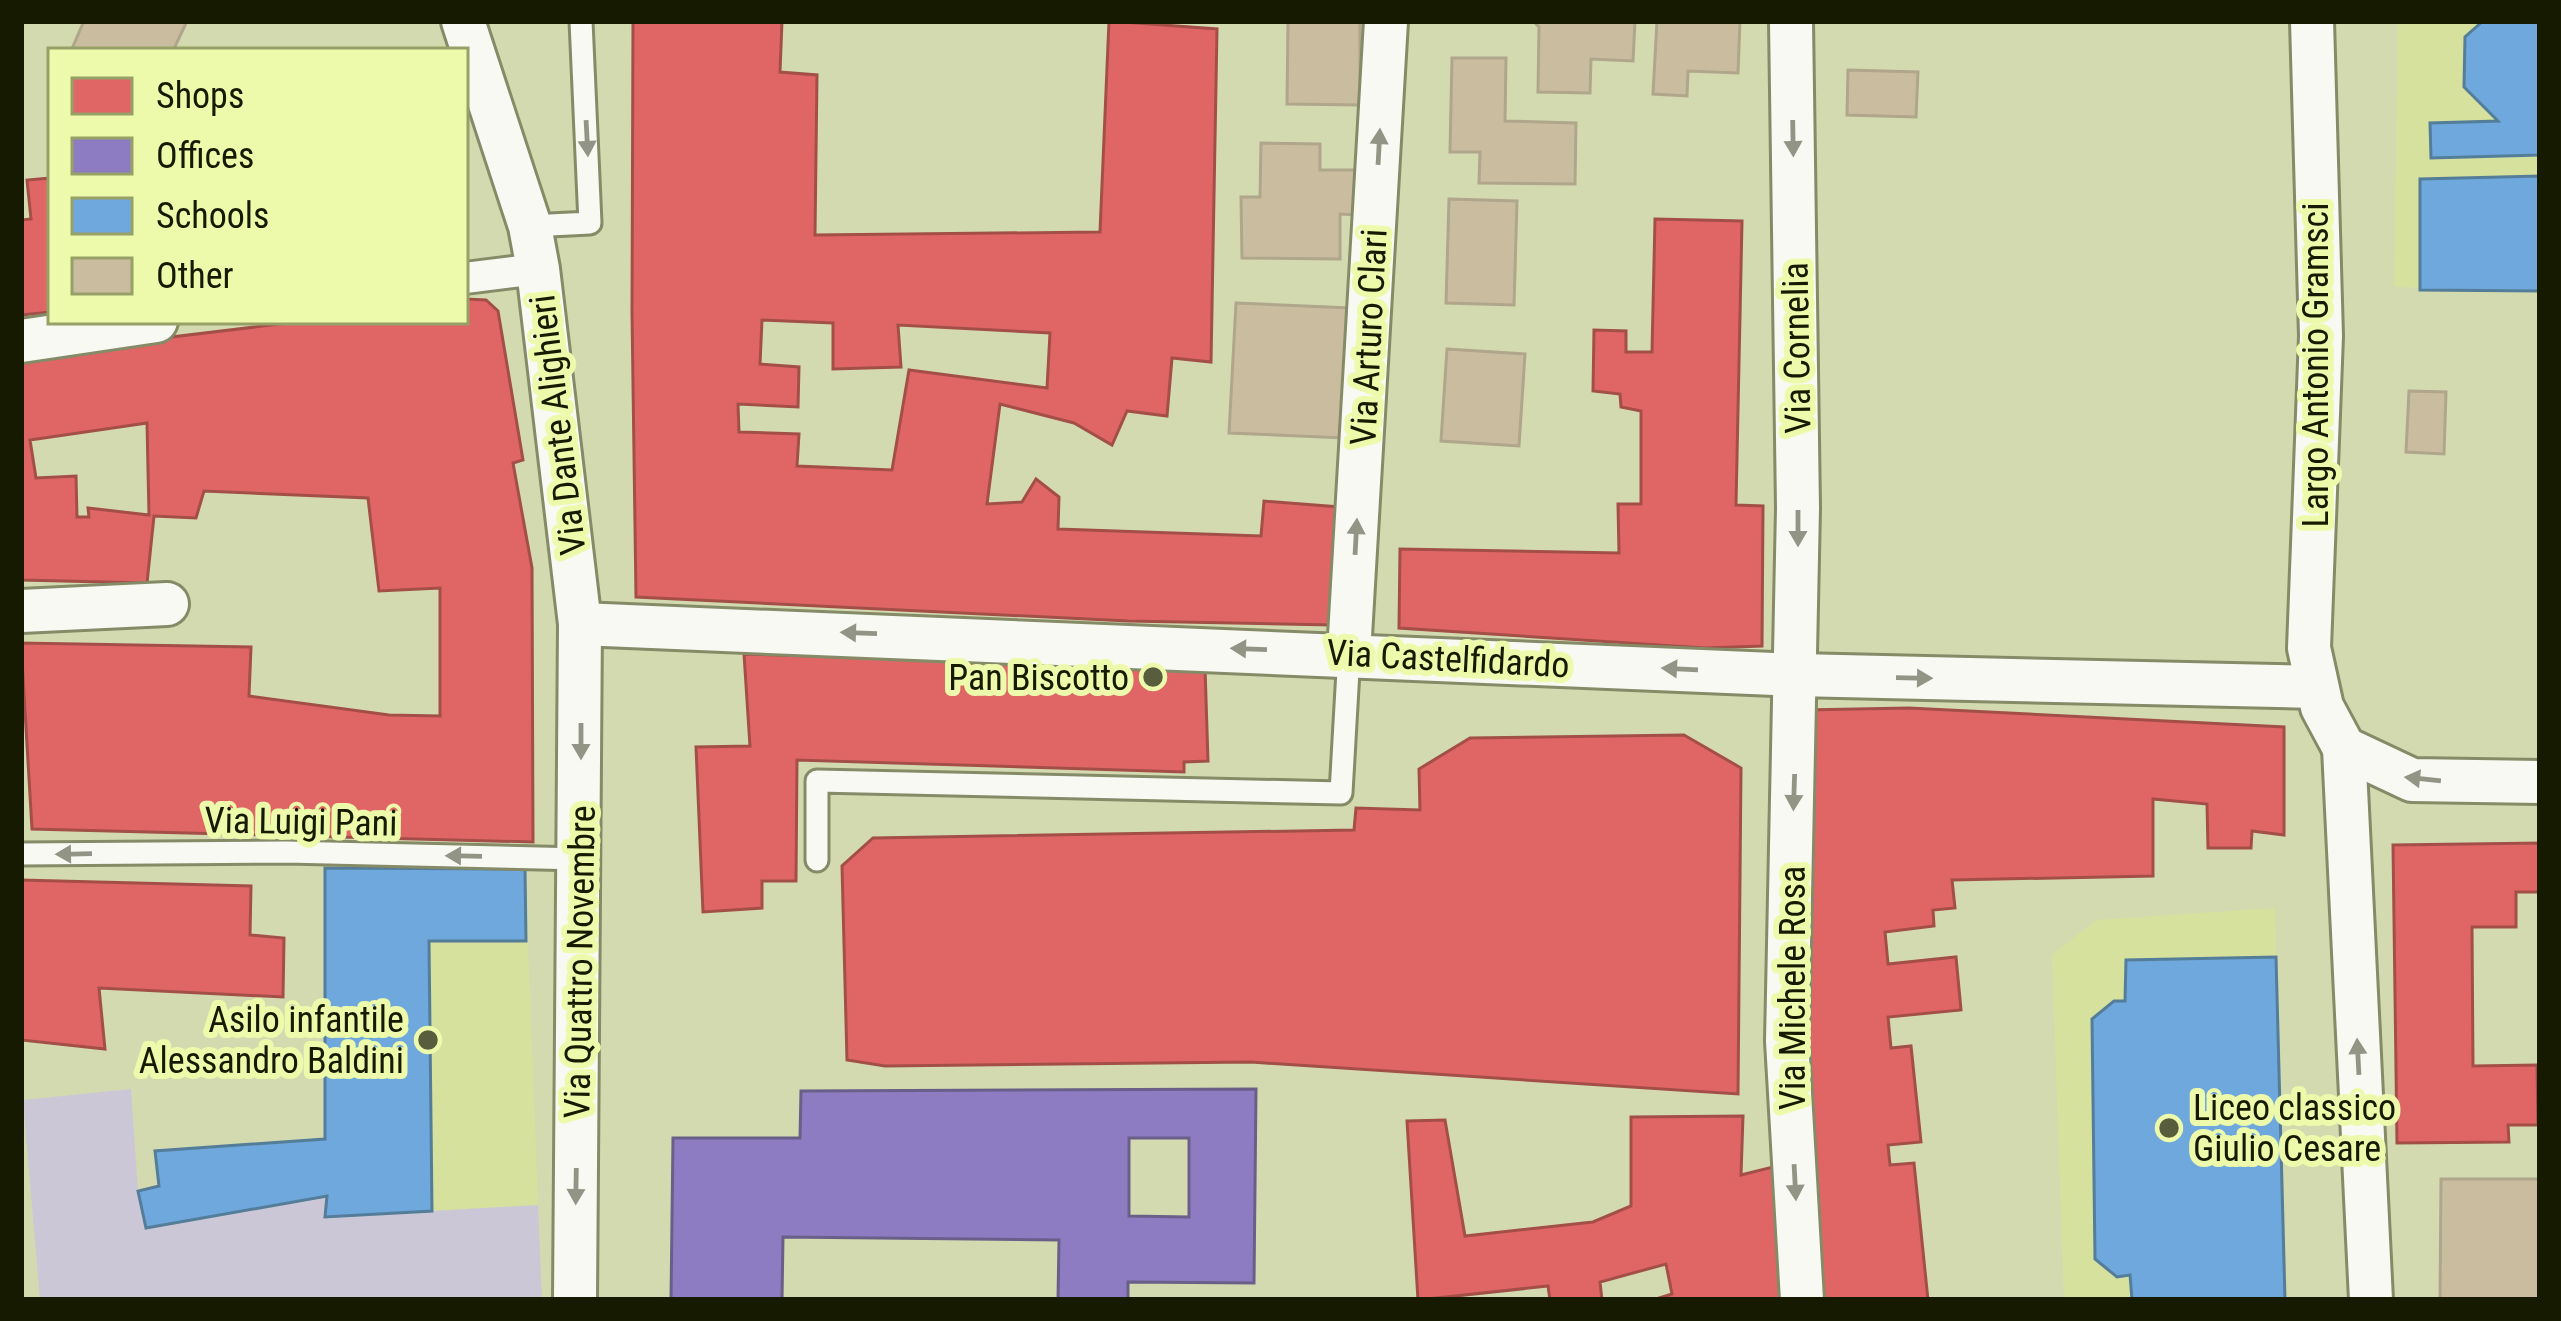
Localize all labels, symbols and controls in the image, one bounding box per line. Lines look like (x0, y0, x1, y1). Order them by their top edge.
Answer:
legend (48, 48, 468, 324)
text: Shops (156, 75, 244, 117)
one-way arrow (577, 120, 596, 158)
one-way arrow (1783, 120, 1802, 158)
one-way arrow (1369, 128, 1388, 165)
text: Offices (156, 135, 254, 177)
text: Schools (156, 195, 270, 237)
street label: Largo Antonio Gramsci (2295, 203, 2337, 527)
street label: Via Arturo Clari (1342, 228, 1396, 446)
text: Other (156, 255, 234, 297)
street label: Via Cornelia (1775, 262, 1819, 434)
street label: Via Dante Alighieri (521, 292, 595, 557)
one-way arrow (1788, 510, 1808, 548)
one-way arrow (1347, 517, 1366, 555)
one-way arrow (839, 623, 877, 642)
street label: Via Castelfidardo (1325, 632, 1570, 686)
one-way arrow (1229, 639, 1267, 658)
place label: Pan Biscotto (948, 657, 1129, 699)
one-way arrow (1660, 659, 1698, 678)
marker: Pan Biscotto (1140, 664, 1166, 690)
one-way arrow (1896, 668, 1934, 687)
one-way arrow (571, 723, 591, 761)
one-way arrow (2404, 769, 2442, 788)
one-way arrow (1784, 774, 1803, 812)
street label: Via Luigi Pani (204, 799, 398, 845)
street label: Via Quattro Novembre (556, 805, 604, 1119)
one-way arrow (54, 844, 92, 864)
one-way arrow (444, 847, 482, 866)
street label: Via Michele Rosa (1772, 866, 1814, 1110)
place label: Asilo infantile Alessandro Baldini (139, 999, 404, 1082)
marker: Asilo infantile Alessandro Baldini (415, 1027, 441, 1053)
one-way arrow (2349, 1038, 2368, 1075)
place label: Liceo classico Giulio Cesare (2193, 1087, 2396, 1170)
marker: Liceo classico Giulio Cesare (2156, 1115, 2182, 1141)
one-way arrow (1786, 1164, 1805, 1202)
one-way arrow (566, 1168, 586, 1206)

